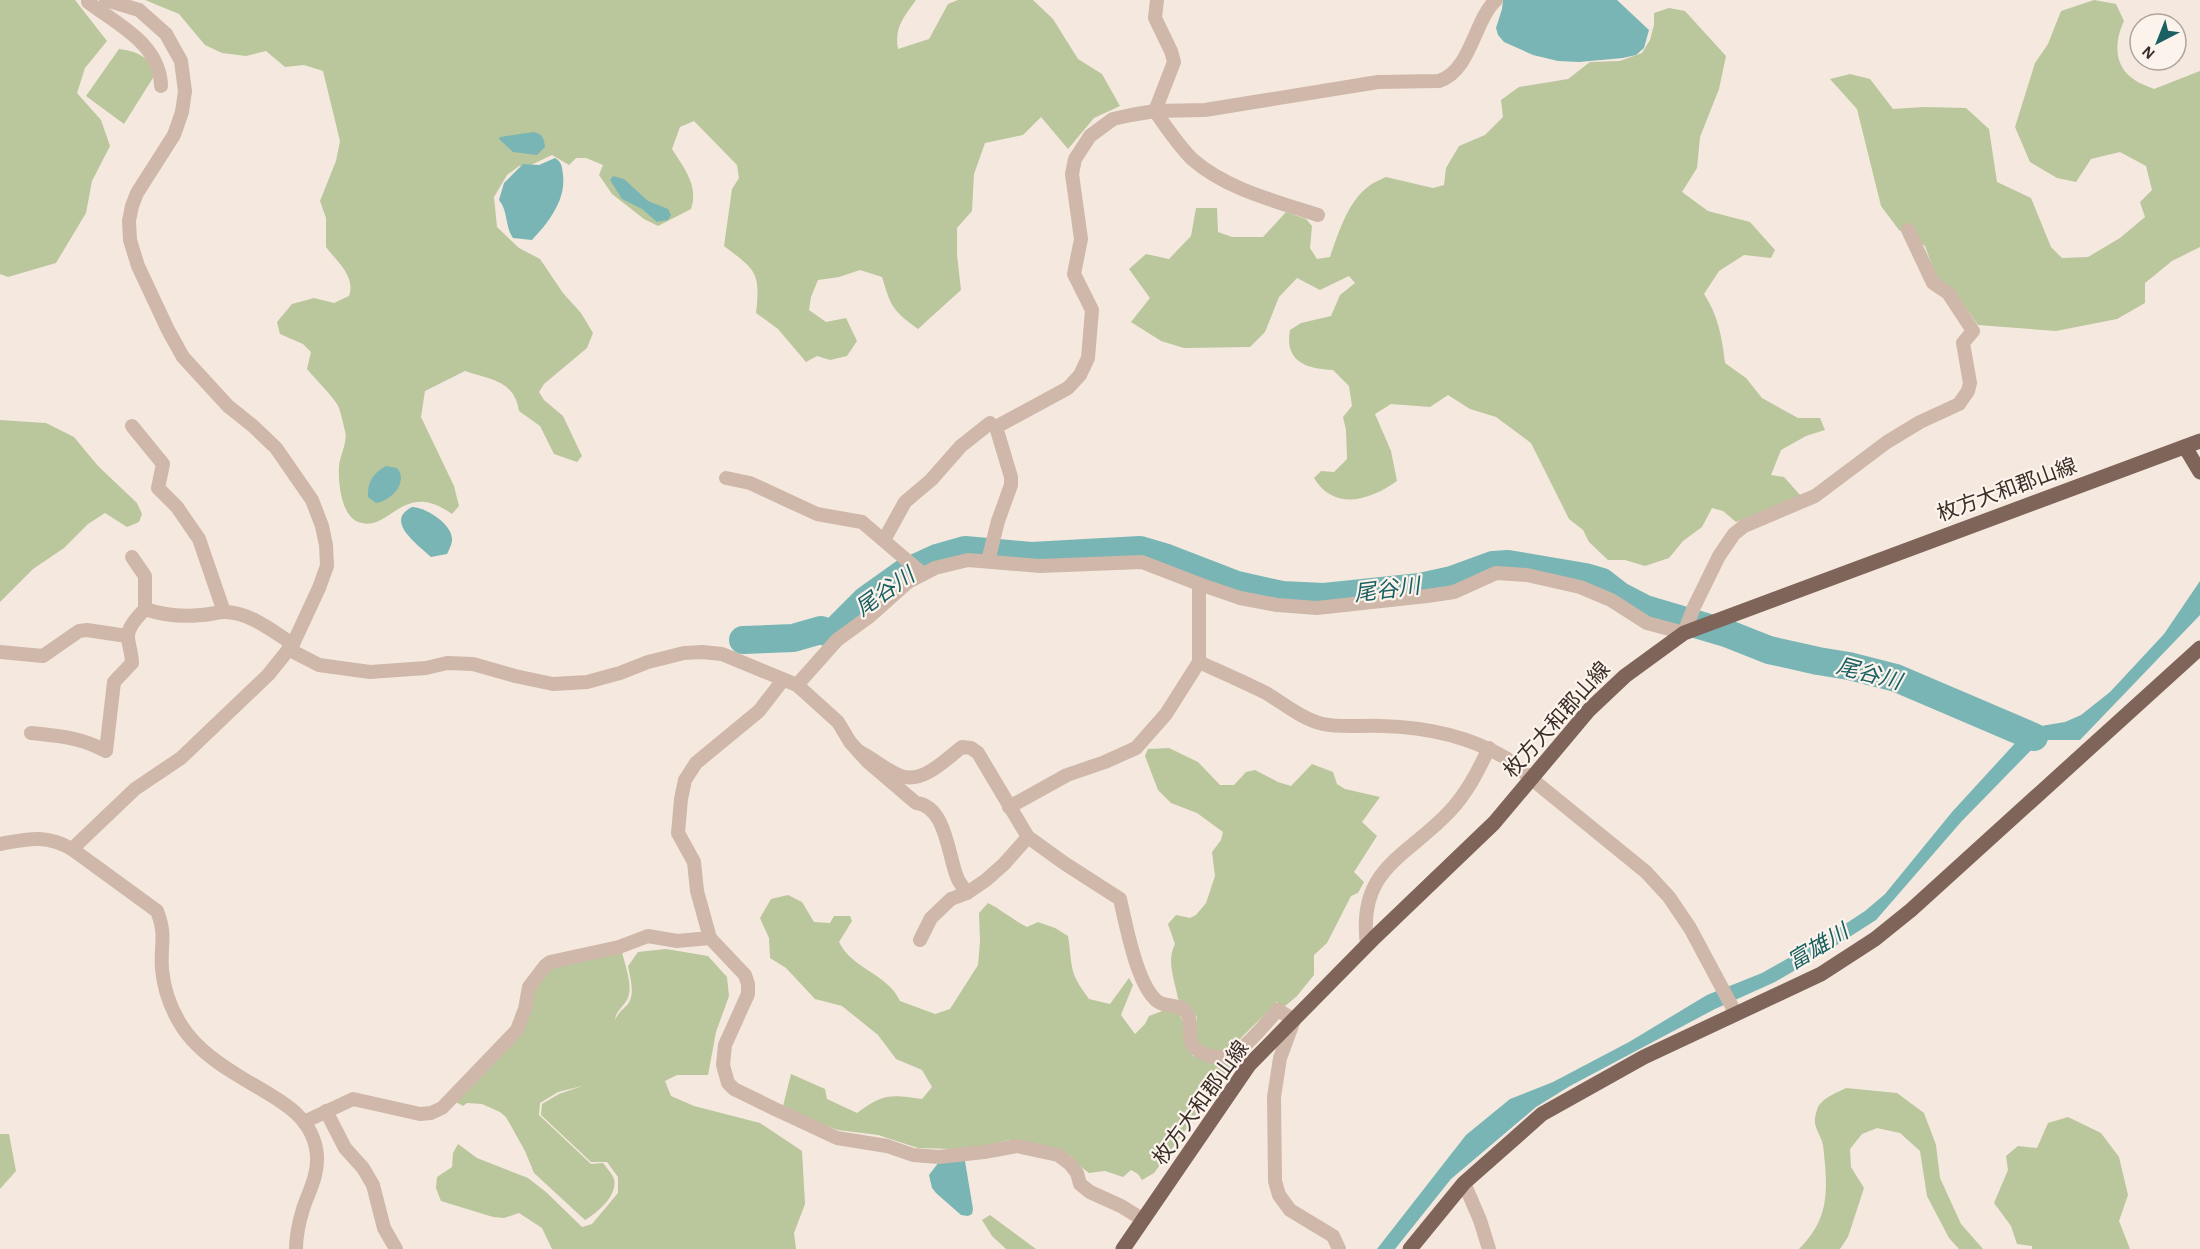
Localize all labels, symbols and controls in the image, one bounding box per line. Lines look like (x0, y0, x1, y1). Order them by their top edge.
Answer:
north arrow (2128, 12, 2188, 72)
text: N (2139, 43, 2158, 62)
street label: 枚方大和郡山線 (1934, 454, 2080, 525)
water label: 尾谷川 (851, 562, 920, 620)
water label: 尾谷川 (1353, 574, 1423, 605)
water label: 尾谷川 (1834, 654, 1906, 694)
street label: 枚方大和郡山線 (1499, 658, 1614, 782)
water label: 富雄川 (1784, 919, 1854, 973)
street label: 枚方大和郡山線 (1148, 1037, 1253, 1169)

